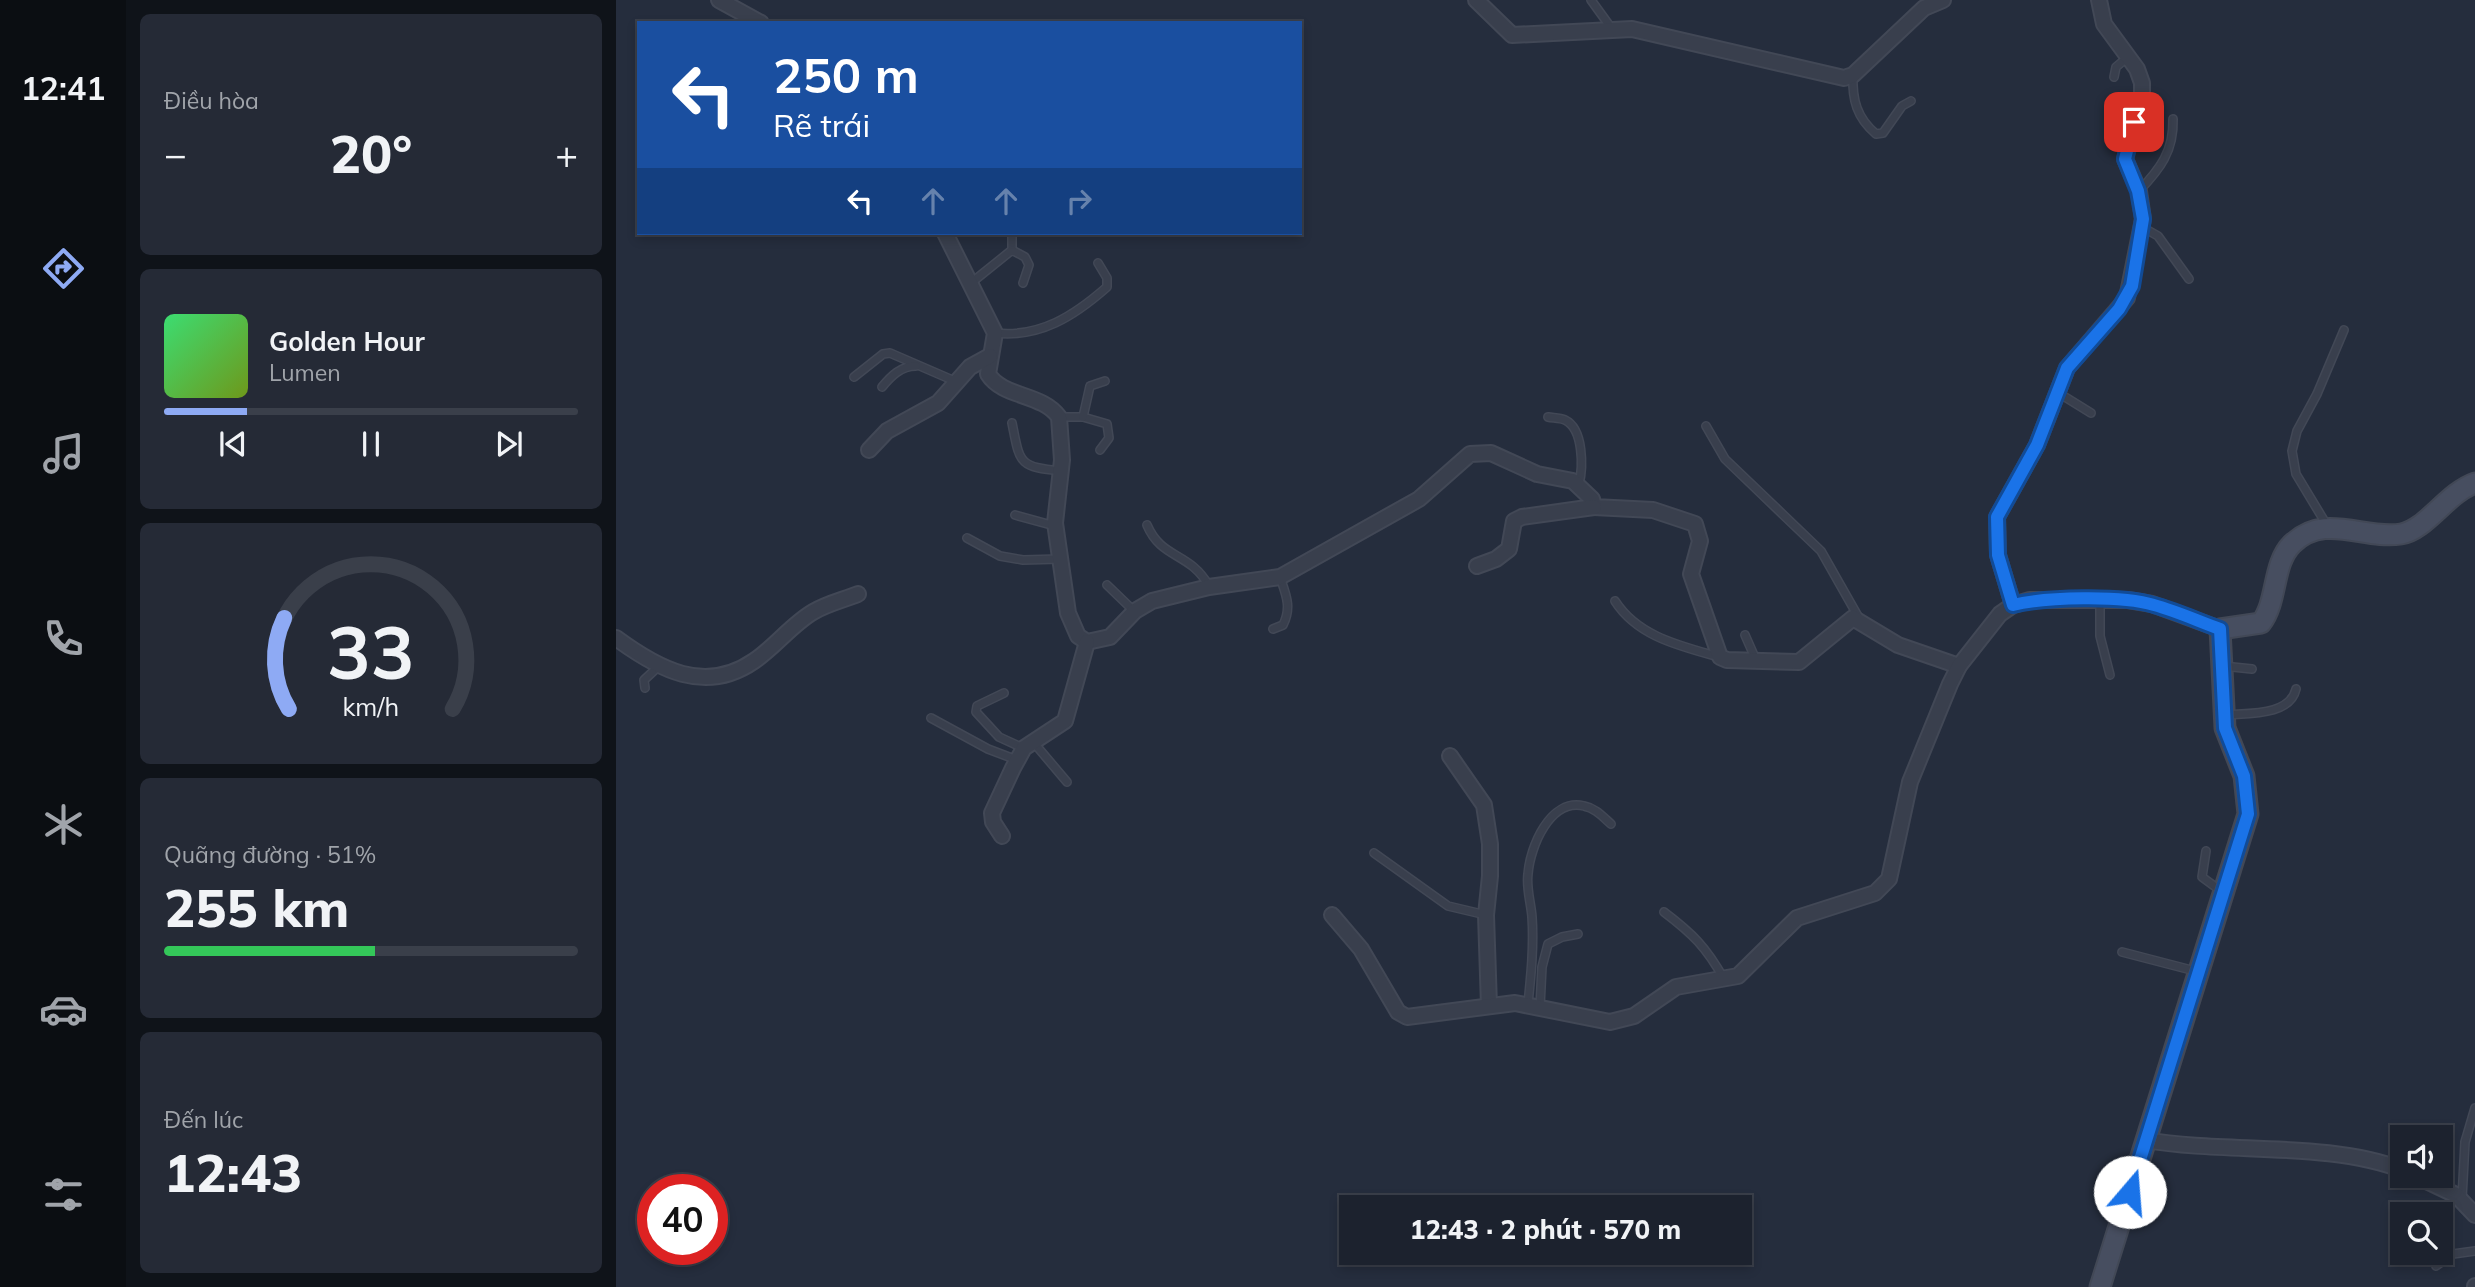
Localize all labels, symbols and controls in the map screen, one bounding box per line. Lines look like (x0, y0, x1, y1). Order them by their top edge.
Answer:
text: 250 m (773, 44, 919, 105)
icon: left (658, 49, 749, 140)
text: 12:41 (21, 68, 105, 108)
text: Điều hòa (164, 86, 259, 115)
pin (2104, 92, 2164, 152)
icon: arrive (2115, 103, 2153, 141)
text: Rẽ trái (773, 105, 870, 145)
text: 20° (330, 121, 412, 186)
text: − (164, 130, 187, 178)
text: + (555, 130, 578, 178)
icon: left (841, 182, 879, 220)
icon: ahead (914, 182, 952, 220)
icon: ahead (987, 182, 1025, 220)
icon: right (1060, 182, 1098, 220)
icon: directions (39, 244, 88, 293)
text: Golden Hour (269, 325, 425, 358)
text: Lumen (269, 358, 341, 387)
icon: previous (214, 425, 252, 463)
icon: pause (352, 425, 390, 463)
icon: next (490, 425, 528, 463)
icon: music (39, 429, 88, 478)
text: 33 (327, 607, 415, 698)
icon: phone (39, 614, 88, 663)
text: km/h (343, 691, 399, 722)
icon: climate (39, 800, 88, 849)
text: Quãng đường · 51% (164, 840, 376, 869)
text: 255 km (164, 875, 349, 940)
icon: car (39, 985, 88, 1034)
text: Đến lúc (164, 1105, 243, 1134)
map controls (2390, 1125, 2453, 1265)
button: sound (2390, 1125, 2453, 1188)
text: 12:43 (164, 1140, 302, 1205)
position arrow (2093, 1155, 2167, 1229)
icon: filters (39, 1170, 88, 1219)
speed limit sign: 40 (637, 1174, 728, 1265)
button: search (2390, 1202, 2453, 1265)
text: 12:43 · 2 phút · 570 m (1410, 1213, 1681, 1246)

